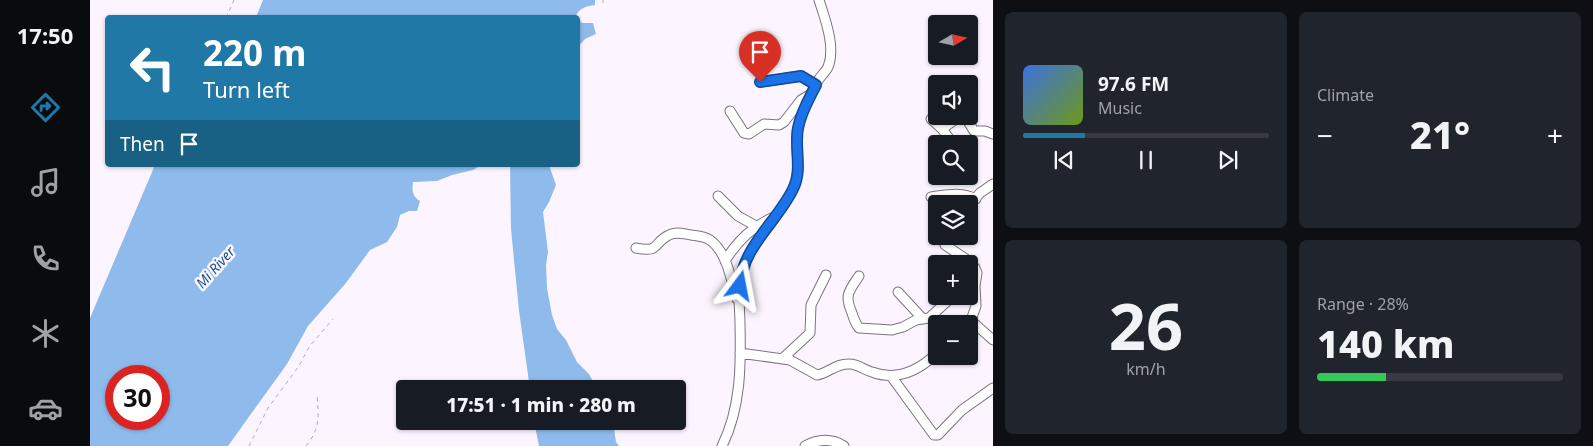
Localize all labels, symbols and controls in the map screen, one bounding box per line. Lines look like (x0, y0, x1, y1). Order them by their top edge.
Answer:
north arrow (928, 15, 978, 65)
map controls (928, 15, 978, 365)
text: 17:50 (17, 20, 73, 50)
text: 220 m (203, 29, 306, 76)
pin (739, 31, 781, 82)
icon: left (120, 35, 185, 100)
icon: arrive (746, 38, 774, 66)
text: 97.6 FM (1098, 71, 1169, 97)
text: Turn left (203, 74, 290, 104)
button: sound (928, 75, 978, 125)
text: Climate (1317, 84, 1374, 106)
icon: directions (28, 90, 63, 125)
text: Music (1098, 97, 1142, 119)
text: 21° (1410, 108, 1470, 160)
text: − (1317, 116, 1333, 154)
text: + (1547, 116, 1563, 154)
icon: arrive (175, 130, 203, 158)
text: Then (120, 131, 165, 157)
button: search (928, 135, 978, 185)
icon: previous (1050, 146, 1078, 174)
icon: pause (1132, 146, 1160, 174)
icon: next (1214, 146, 1242, 174)
icon: music (28, 165, 63, 200)
button: layers (928, 195, 978, 245)
icon: phone (28, 241, 63, 276)
water label: Mi River (191, 242, 239, 292)
button: + (928, 255, 978, 305)
position arrow (713, 259, 765, 311)
text: 26 (1109, 281, 1183, 369)
text: Range · 28% (1317, 293, 1409, 315)
button: − (928, 315, 978, 365)
icon: climate (28, 316, 63, 351)
text: 140 km (1317, 317, 1455, 369)
text: km/h (1126, 358, 1166, 380)
speed limit sign: 30 (105, 365, 170, 430)
icon: car (28, 391, 63, 426)
text: 17:51 · 1 min · 280 m (446, 392, 636, 418)

